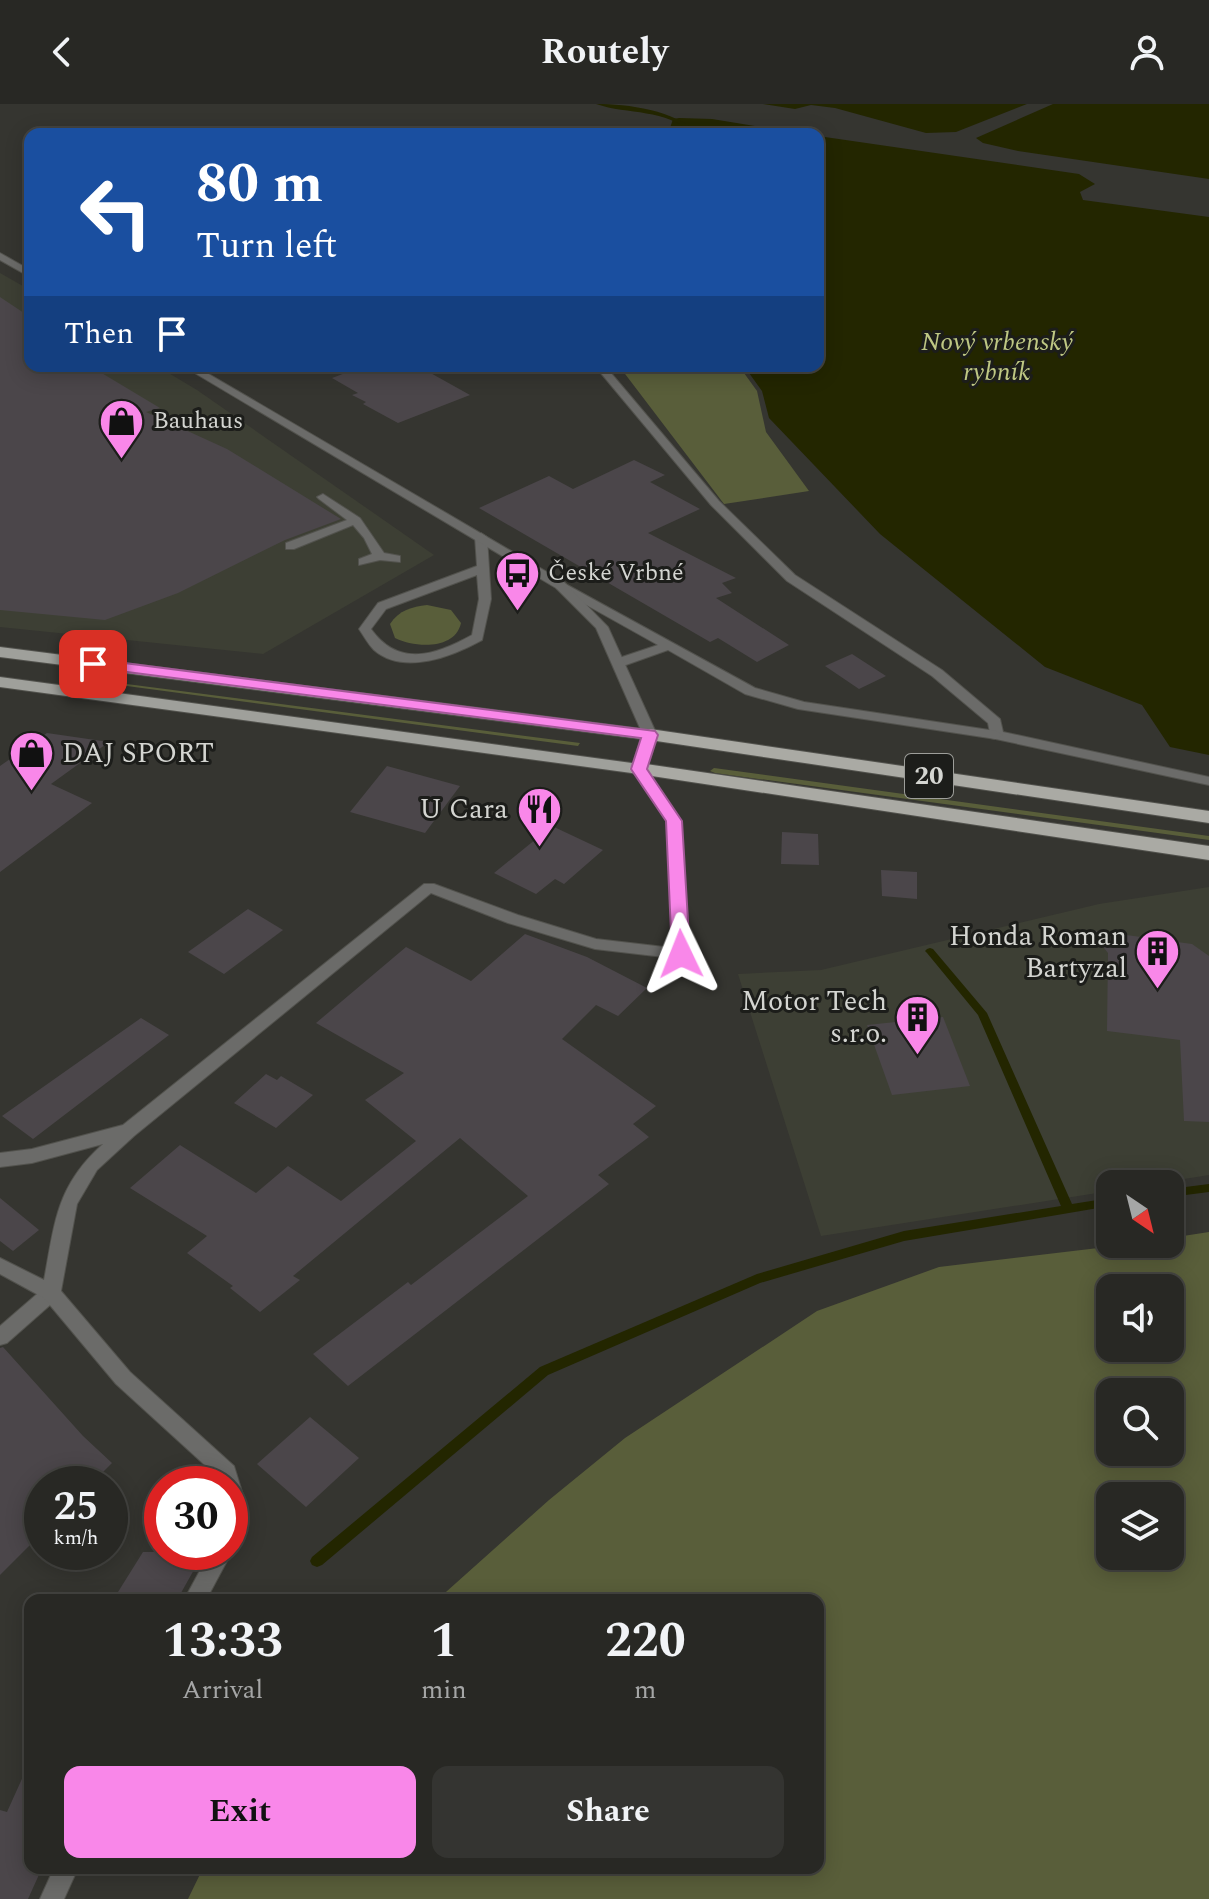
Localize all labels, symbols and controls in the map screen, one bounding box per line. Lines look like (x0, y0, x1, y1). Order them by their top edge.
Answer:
text: Routely (541, 25, 668, 80)
icon: back (40, 30, 84, 74)
icon: person (1125, 30, 1169, 74)
text: 80 m (196, 142, 323, 227)
icon: left (64, 160, 168, 264)
text: Turn left (196, 219, 337, 274)
text: Then (64, 311, 134, 357)
icon: arrive (150, 312, 194, 356)
water label: Nový vrbenský rybník (921, 322, 1074, 392)
shop icon: Bauhaus (98, 397, 146, 460)
place label: Bauhaus (153, 403, 243, 439)
bus stop icon: České Vrbné (493, 549, 541, 612)
place label: České Vrbné (548, 555, 684, 591)
pin (59, 630, 127, 698)
icon: arrive (71, 642, 115, 686)
shop icon: DAJ SPORT (7, 729, 55, 792)
place label: DAJ SPORT (62, 732, 214, 775)
road number: 20 (905, 754, 953, 798)
restaurant icon: U Cara (515, 785, 563, 848)
place label: U Cara (419, 788, 508, 831)
position arrow (639, 912, 723, 996)
place label: Honda Roman Bartyzal (949, 915, 1127, 990)
building icon: Honda Roman Bartyzal (1134, 928, 1182, 991)
place label: Motor Tech s.r.o. (741, 980, 887, 1055)
building icon: Motor Tech s.r.o. (894, 993, 942, 1056)
north arrow (1096, 1170, 1184, 1258)
map controls (1096, 1170, 1184, 1570)
button: sound (1096, 1274, 1184, 1362)
button: search (1096, 1378, 1184, 1466)
speed limit sign: 30 (144, 1466, 248, 1570)
text: 25 (54, 1477, 98, 1538)
button: layers (1096, 1482, 1184, 1570)
text: km/h (54, 1523, 99, 1553)
text: 13:33 (162, 1605, 283, 1678)
text: 1 (430, 1605, 457, 1678)
text: 220 (605, 1605, 686, 1678)
text: Arrival (182, 1670, 263, 1710)
text: min (421, 1670, 467, 1710)
text: m (634, 1670, 656, 1710)
button: Exit (64, 1766, 416, 1858)
button: Share (432, 1766, 784, 1858)

